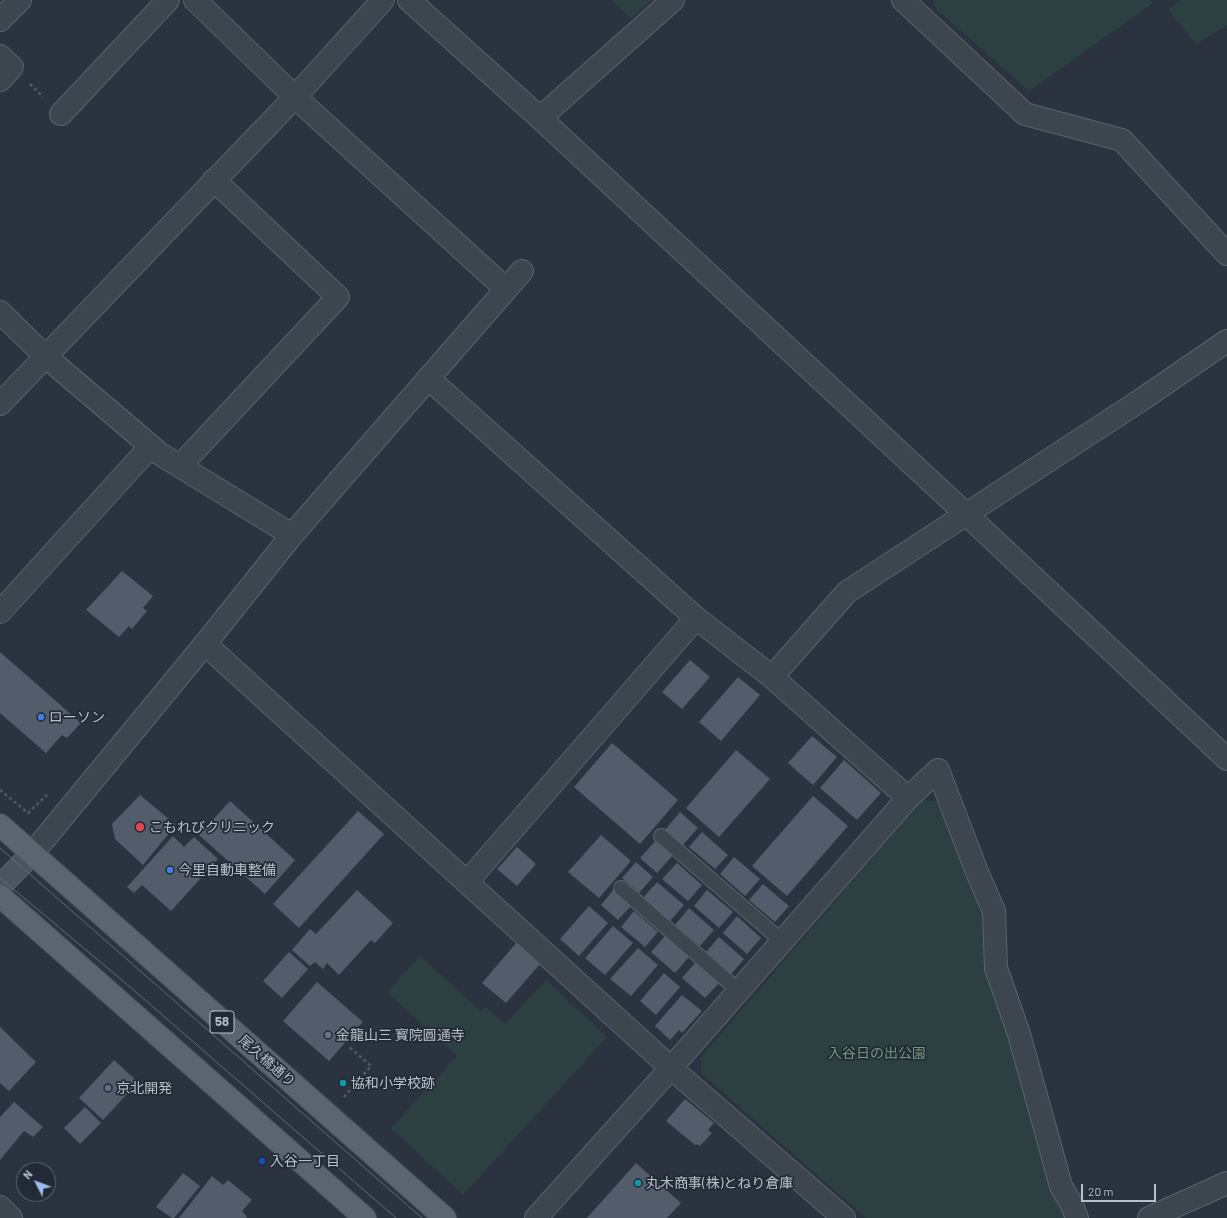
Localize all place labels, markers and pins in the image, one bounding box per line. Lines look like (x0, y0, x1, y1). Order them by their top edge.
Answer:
place label: ローソン (49, 709, 105, 725)
marker: ローソン (36, 712, 46, 722)
place label: こもれびクリニック (149, 819, 275, 835)
marker: こもれびクリニック (134, 821, 146, 833)
place label: 今里自動車整備 (178, 862, 276, 878)
marker: 今里自動車整備 (165, 865, 175, 875)
place label: 金龍山三 寳院圓通寺 (336, 1027, 465, 1043)
marker: 金龍山三 寳院圓通寺 (323, 1030, 333, 1040)
place label: 協和小学校跡 (351, 1075, 435, 1091)
marker: 協和小学校跡 (338, 1078, 348, 1088)
place label: 京北開発 (116, 1080, 172, 1096)
marker: 京北開発 (103, 1083, 113, 1093)
place label: 入谷一丁目 (270, 1153, 340, 1169)
marker: 入谷一丁目 (257, 1156, 267, 1166)
place label: 丸木商事(株)とねり倉庫 (646, 1175, 793, 1191)
marker: 丸木商事(株)とねり倉庫 (633, 1178, 643, 1188)

